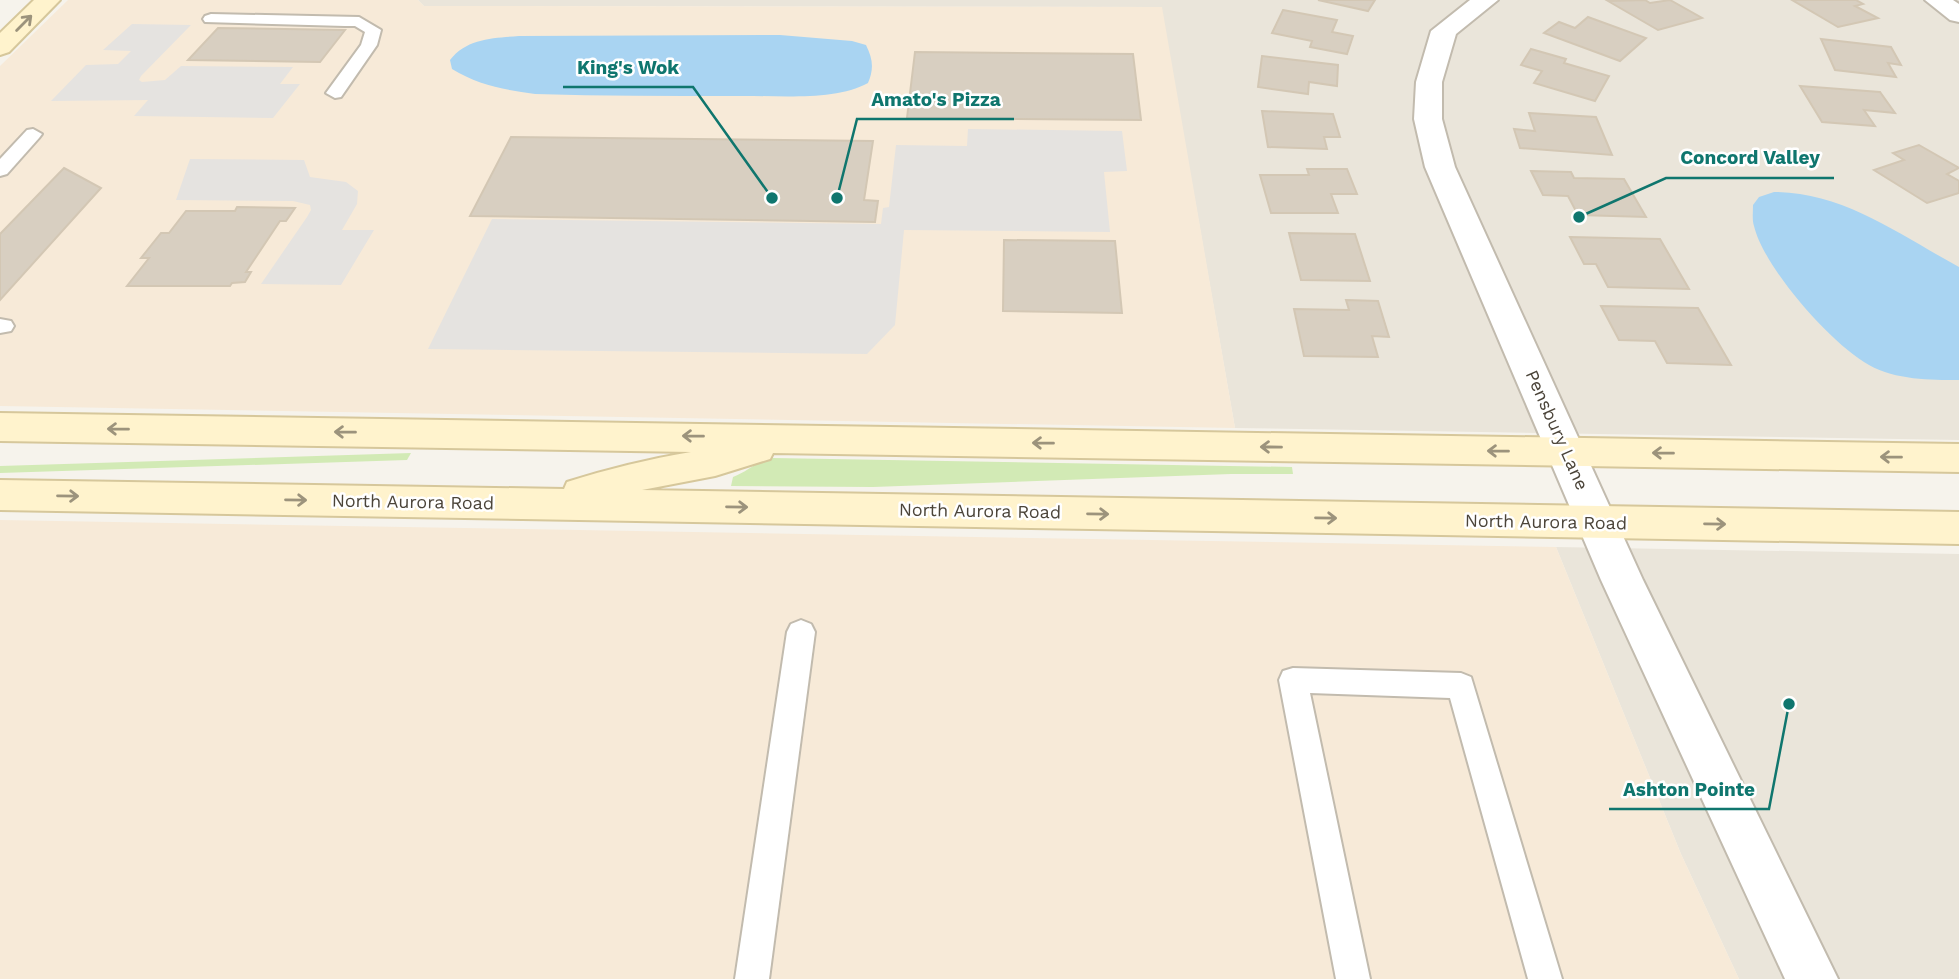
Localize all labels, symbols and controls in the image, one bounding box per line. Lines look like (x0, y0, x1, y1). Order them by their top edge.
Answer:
one-way arrow (15, 15, 32, 32)
callout: King's Wok (563, 47, 693, 87)
text: King's Wok (577, 56, 679, 79)
callout: Amato's Pizza (857, 79, 1014, 119)
text: Amato's Pizza (871, 88, 1001, 111)
callout: Concord Valley (1666, 138, 1834, 178)
text: Concord Valley (1680, 146, 1820, 169)
street label: Pensbury Lane (1522, 367, 1593, 493)
one-way arrow (107, 422, 130, 435)
one-way arrow (334, 425, 357, 439)
one-way arrow (682, 429, 705, 443)
one-way arrow (1032, 436, 1055, 449)
one-way arrow (1259, 440, 1282, 453)
one-way arrow (1487, 444, 1510, 457)
one-way arrow (1652, 447, 1675, 460)
one-way arrow (1880, 450, 1903, 464)
one-way arrow (56, 489, 79, 503)
street label: North Aurora Road (332, 490, 494, 513)
one-way arrow (284, 493, 307, 507)
street label: North Aurora Road (899, 499, 1061, 522)
one-way arrow (725, 500, 748, 514)
one-way arrow (1086, 507, 1109, 520)
street label: North Aurora Road (1465, 510, 1627, 533)
one-way arrow (1314, 511, 1337, 525)
one-way arrow (1703, 518, 1726, 531)
callout: Ashton Pointe (1609, 769, 1769, 809)
text: Ashton Pointe (1623, 778, 1755, 801)

